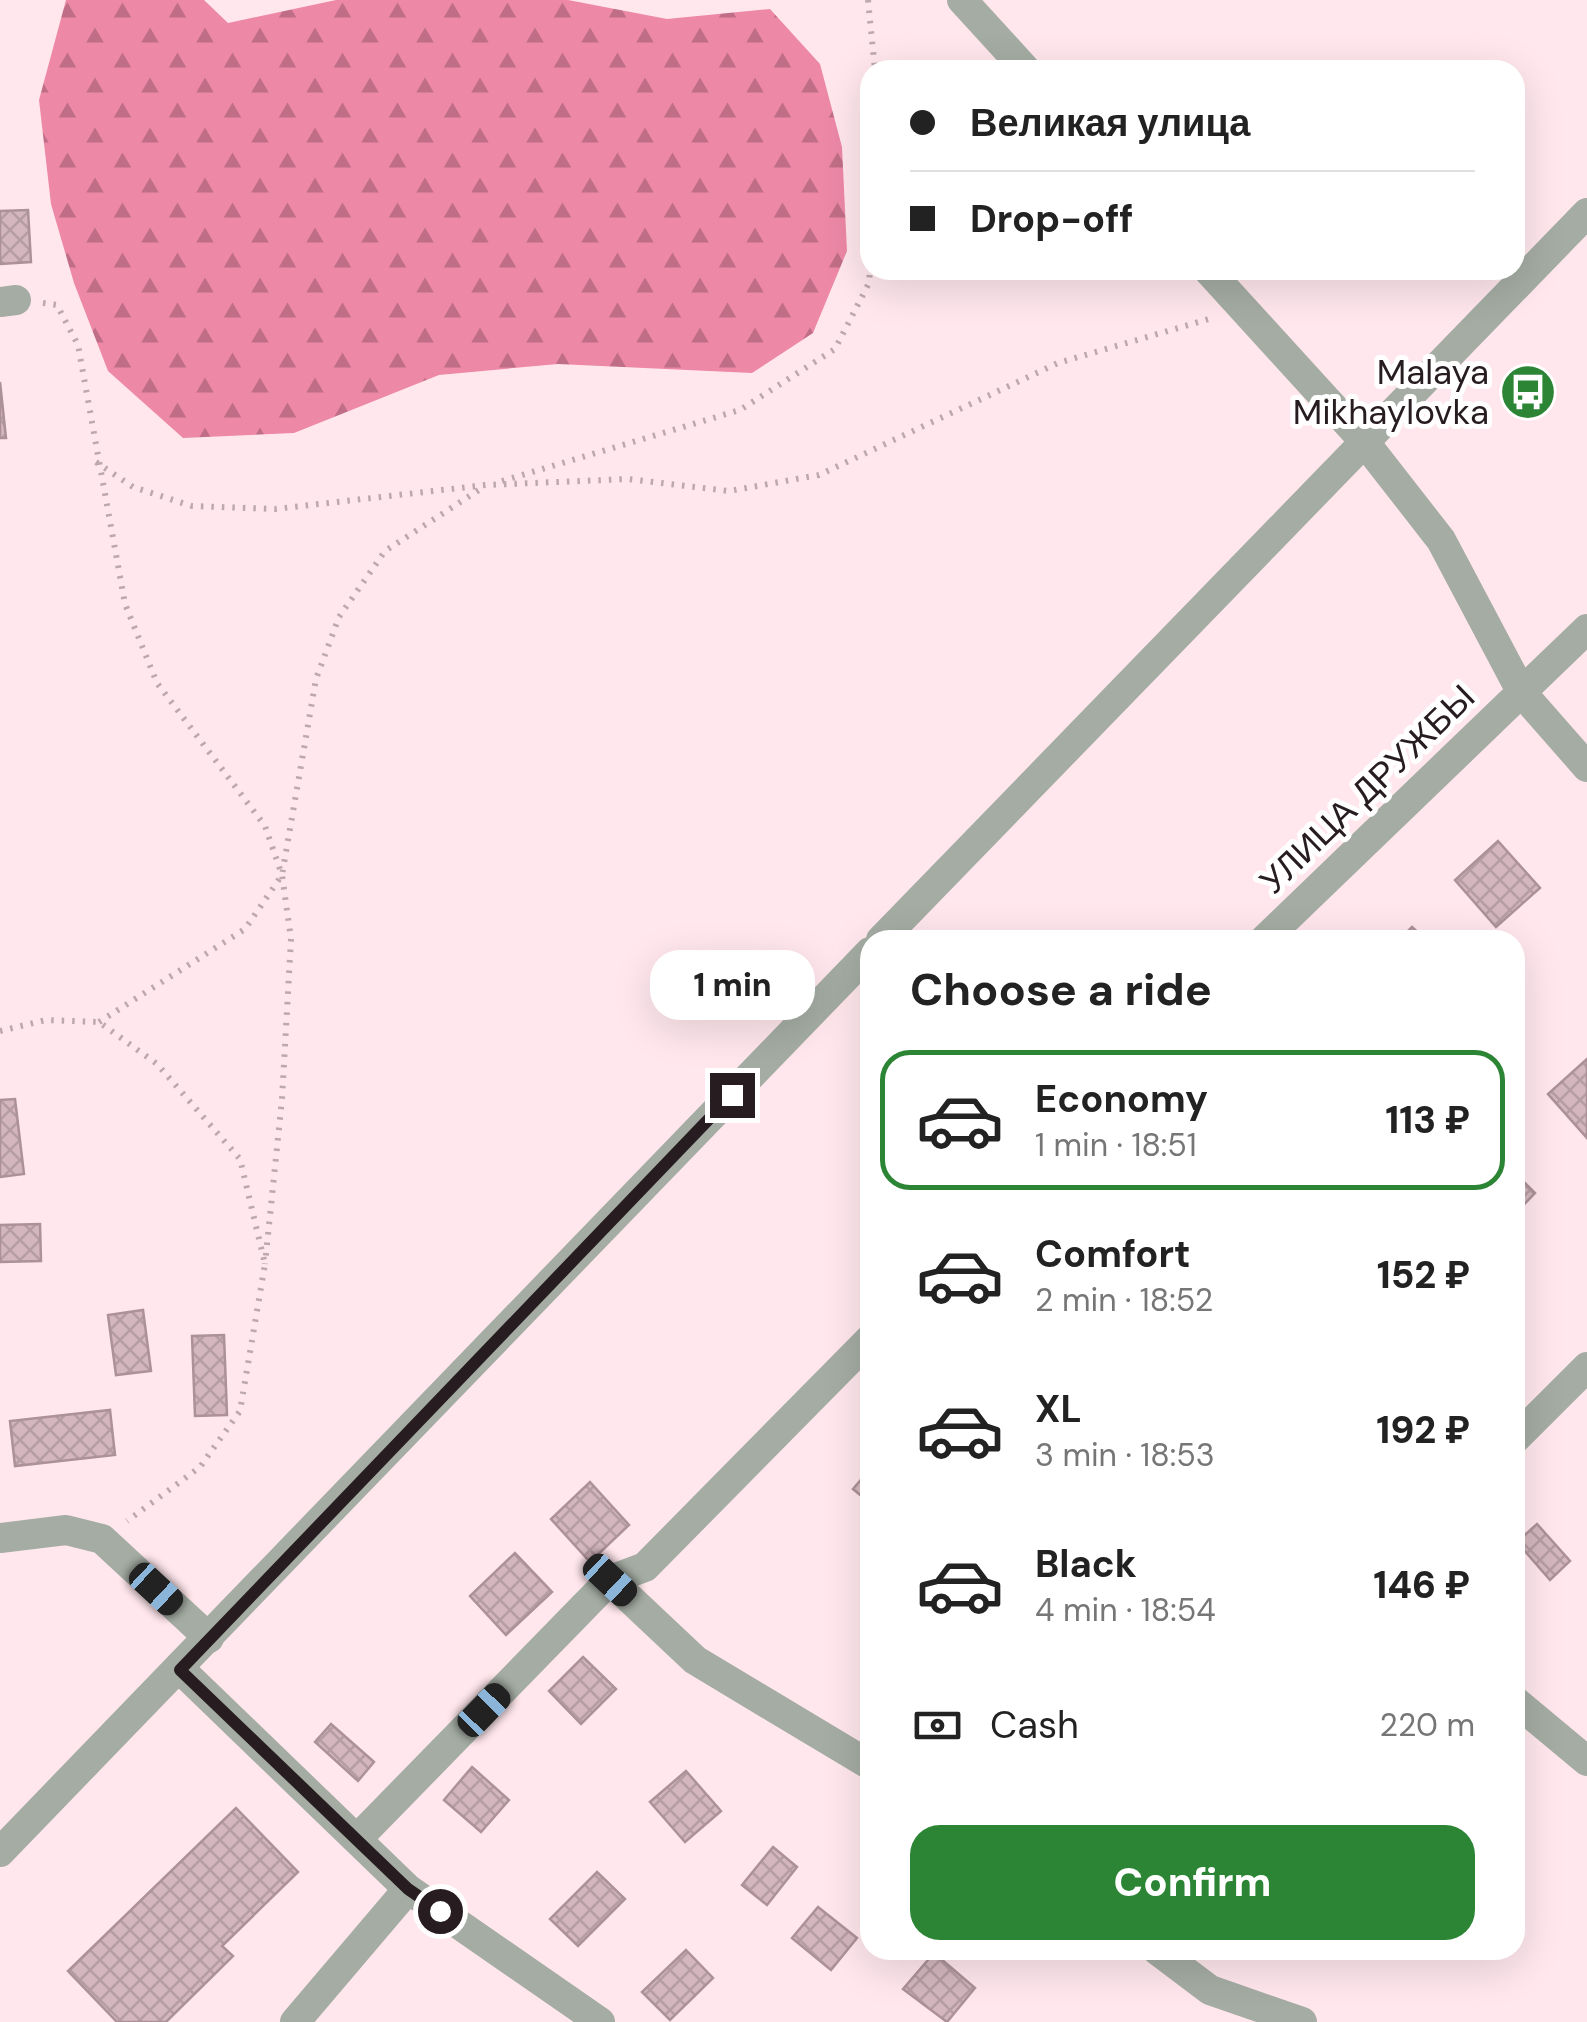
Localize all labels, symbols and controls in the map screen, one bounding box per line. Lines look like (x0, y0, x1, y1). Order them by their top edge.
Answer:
text: Великая улица (970, 98, 1250, 148)
text: Drop-off (970, 194, 1133, 244)
place label: Malaya Mikhaylovka (1293, 349, 1489, 435)
bus stop icon: Malaya Mikhaylovka (1498, 362, 1558, 422)
street label: УЛИЦА ДРУЖБЫ (1249, 674, 1485, 904)
callout: 1 min (650, 950, 814, 1020)
text: Choose a ride (910, 960, 1212, 1019)
text: 1 min (693, 964, 772, 1006)
route end (710, 1073, 755, 1118)
text: Economy (1035, 1074, 1208, 1124)
icon: car (915, 1075, 1005, 1165)
text: 113 ₽ (1385, 1095, 1470, 1145)
text: 1 min · 18:51 (1035, 1124, 1197, 1166)
text: Comfort (1035, 1229, 1191, 1279)
icon: car (915, 1230, 1005, 1320)
text: 152 ₽ (1377, 1250, 1470, 1300)
text: 2 min · 18:52 (1035, 1279, 1213, 1321)
text: XL (1035, 1384, 1082, 1434)
icon: car (915, 1385, 1005, 1475)
text: 192 ₽ (1376, 1405, 1470, 1455)
text: 3 min · 18:53 (1035, 1434, 1215, 1476)
text: Black (1035, 1539, 1137, 1589)
icon: car (915, 1540, 1005, 1630)
car (578, 1549, 642, 1611)
car (124, 1558, 188, 1620)
text: 146 ₽ (1373, 1560, 1470, 1610)
text: 4 min · 18:54 (1035, 1589, 1216, 1631)
car (452, 1678, 516, 1742)
icon: cash (910, 1698, 965, 1753)
text: Cash (990, 1700, 1079, 1750)
text: 220 m (1380, 1704, 1475, 1746)
button: Confirm (910, 1825, 1475, 1940)
route start (418, 1889, 463, 1934)

